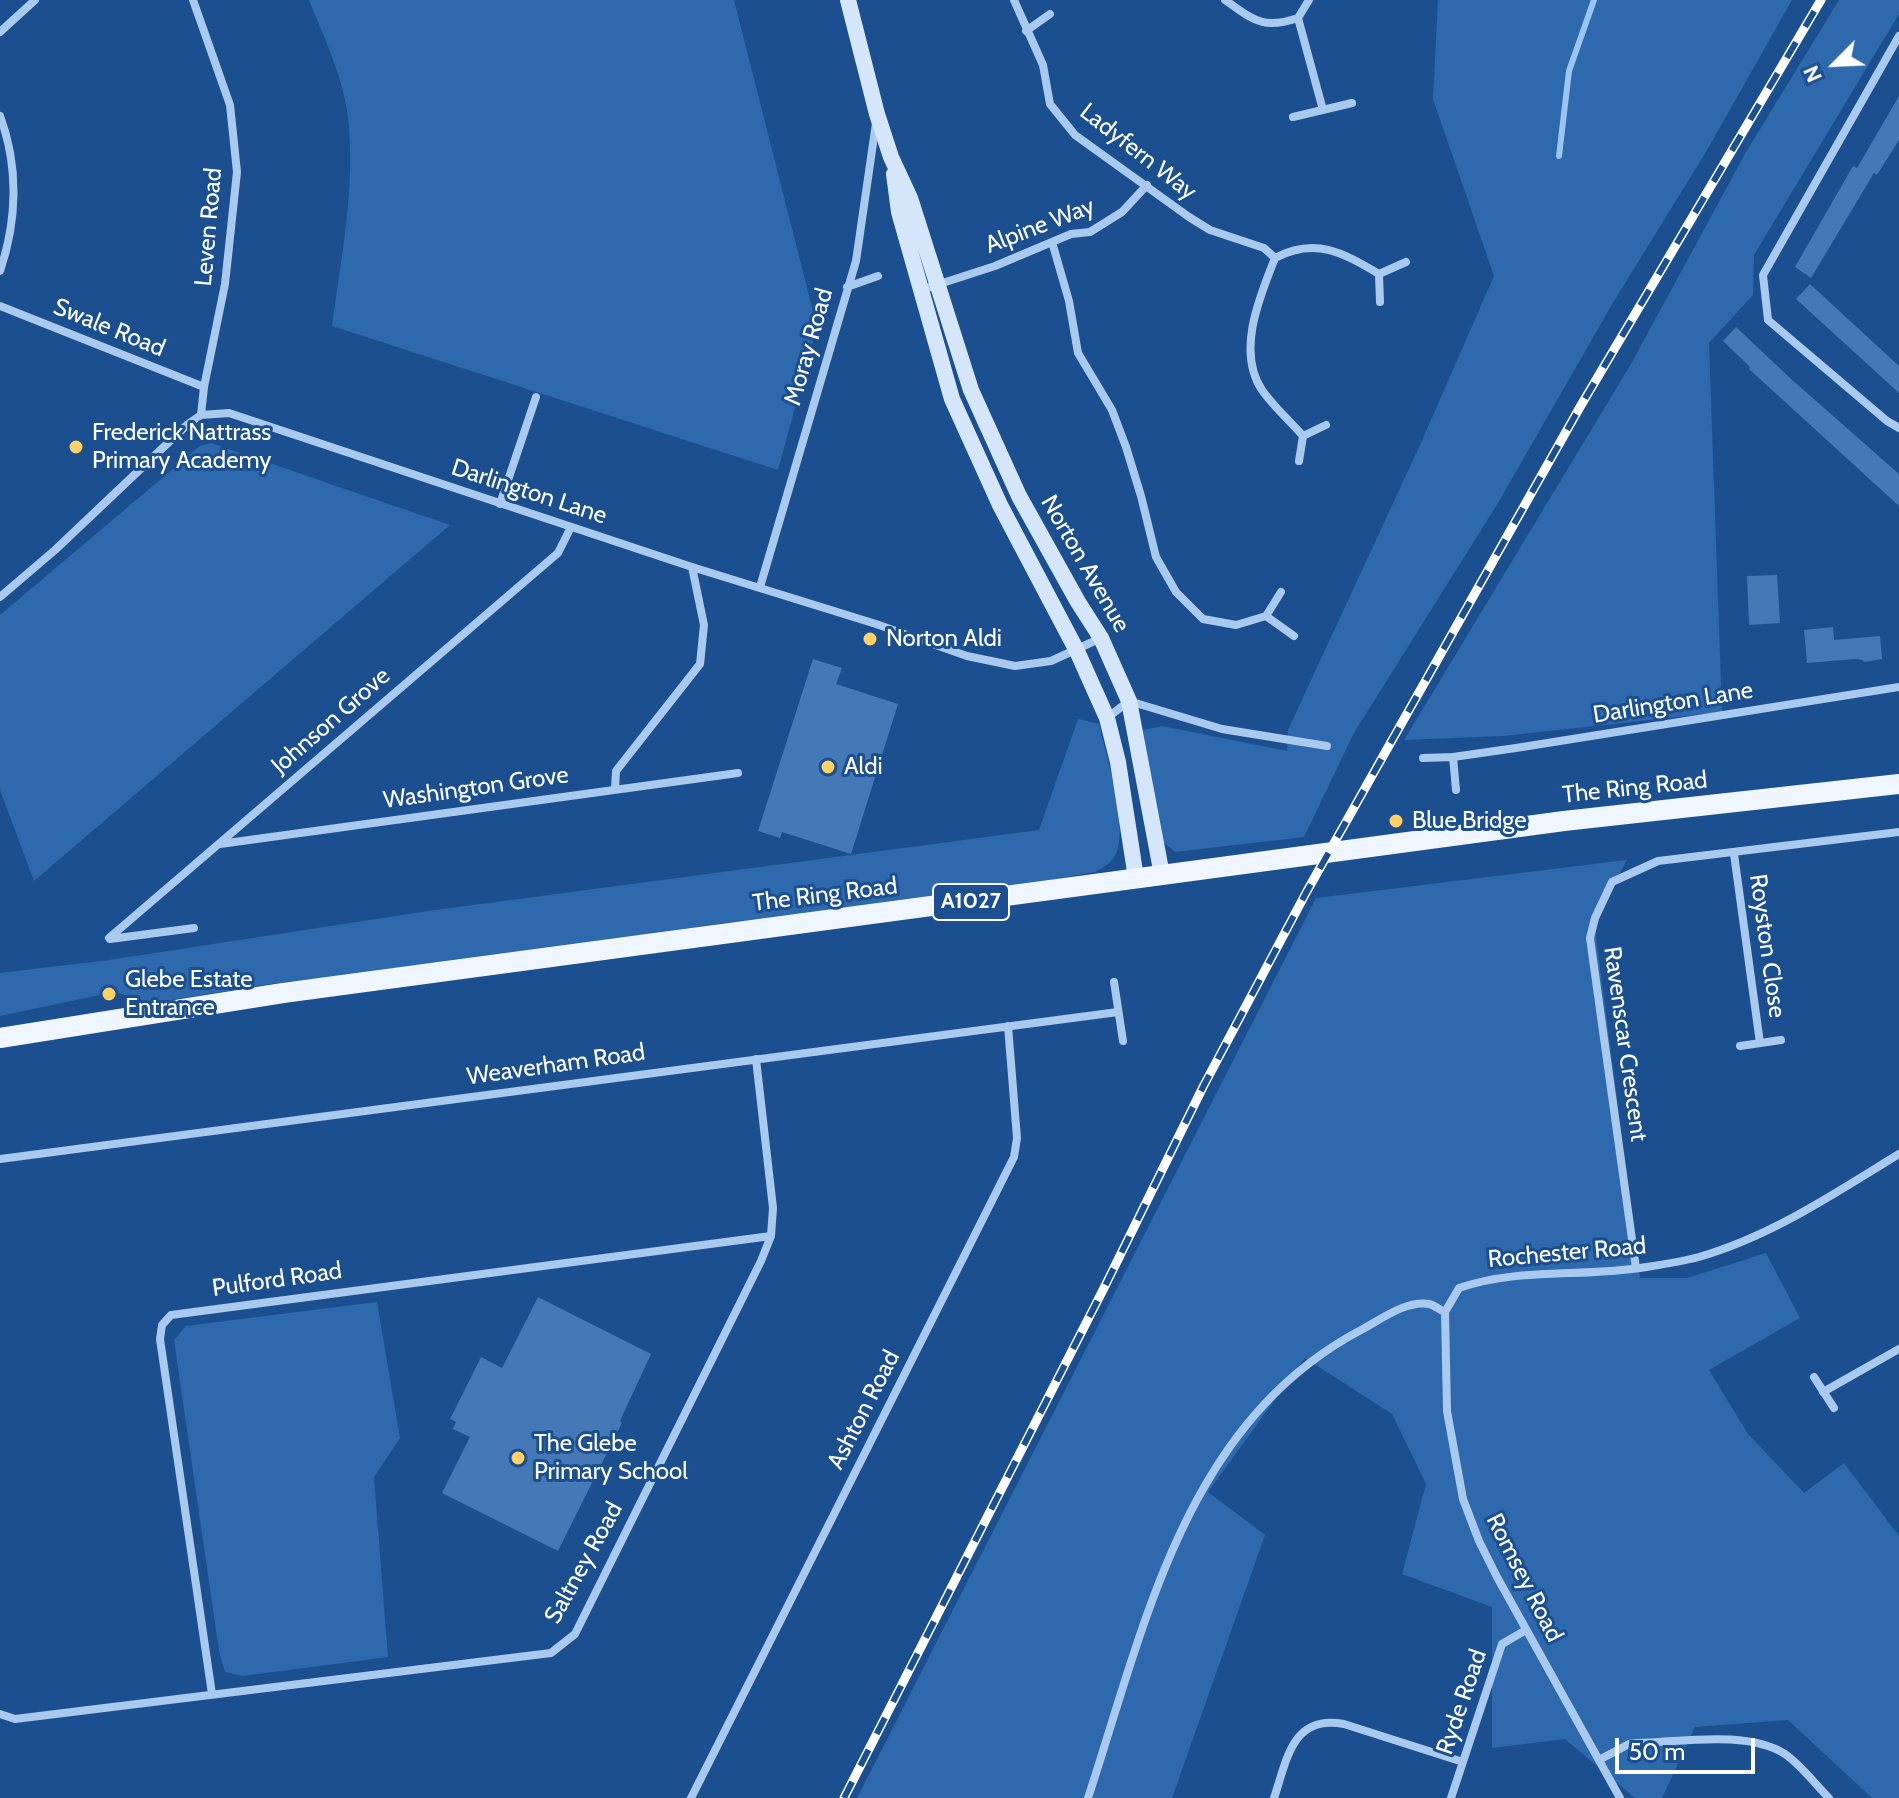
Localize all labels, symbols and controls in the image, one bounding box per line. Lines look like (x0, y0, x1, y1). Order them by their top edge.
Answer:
north arrow (1795, 24, 1875, 104)
text: N (1797, 61, 1828, 87)
street label: Ladyfern Way (1074, 97, 1202, 207)
street label: Leven Road (189, 167, 229, 287)
street label: Alpine Way (981, 192, 1099, 260)
street label: Moray Road (779, 285, 839, 409)
street label: Swale Road (49, 293, 169, 363)
place label: Frederick Nattrass Primary Academy (92, 419, 271, 475)
marker: Frederick Nattrass Primary Academy (67, 438, 85, 456)
street label: Darlington Lane (448, 453, 610, 531)
street label: Norton Avenue (1034, 490, 1136, 638)
place label: Norton Aldi (886, 625, 1002, 653)
marker: Norton Aldi (861, 630, 879, 648)
street label: Johnson Grove (266, 662, 396, 780)
street label: Darlington Lane (1591, 676, 1755, 730)
place label: Aldi (844, 753, 883, 781)
marker: Aldi (819, 758, 837, 776)
street label: Washington Grove (382, 761, 570, 815)
street label: The Ring Road (1561, 766, 1709, 810)
place label: Blue Bridge (1412, 807, 1527, 835)
marker: Blue Bridge (1387, 812, 1405, 830)
street label: The Ring Road (751, 872, 899, 918)
street label: Royston Close (1743, 872, 1791, 1020)
road number: A1027 (933, 884, 1009, 920)
street label: Ravenscar Crescent (1597, 945, 1653, 1143)
place label: Glebe Estate Entrance (125, 966, 253, 1022)
marker: Glebe Estate Entrance (100, 985, 118, 1003)
street label: Weaverham Road (465, 1038, 647, 1092)
street label: Rochester Road (1487, 1232, 1647, 1274)
street label: Pulford Road (210, 1257, 344, 1303)
street label: Ashton Road (822, 1346, 906, 1474)
place label: The Glebe Primary School (534, 1430, 688, 1486)
marker: The Glebe Primary School (509, 1449, 527, 1467)
street label: Saltney Road (539, 1497, 629, 1629)
street label: Romsey Road (1479, 1509, 1569, 1647)
street label: Ryde Road (1431, 1646, 1493, 1758)
scale bar (1619, 1722, 1759, 1772)
text: 50 m (1629, 1737, 1685, 1766)

